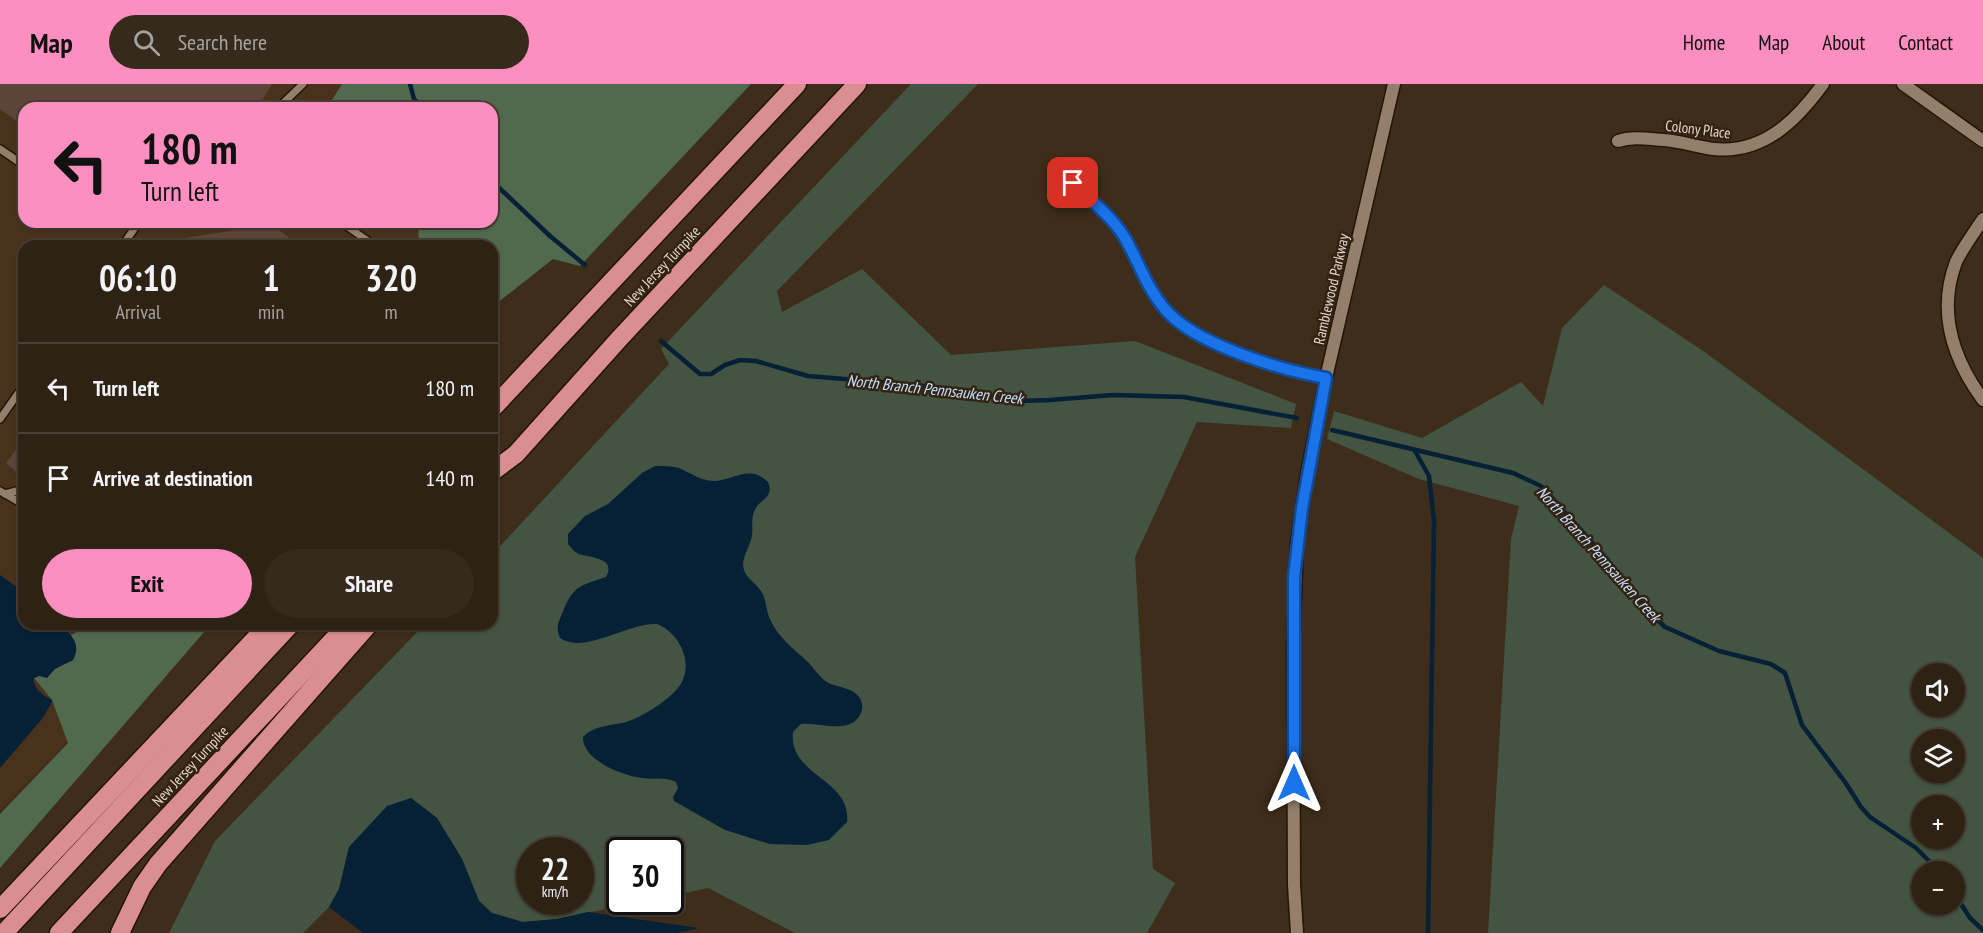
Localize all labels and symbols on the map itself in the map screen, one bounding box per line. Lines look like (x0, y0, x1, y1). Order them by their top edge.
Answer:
street label: Colony Place (1664, 116, 1732, 142)
pin (1047, 157, 1098, 208)
street label: New Jersey Turnpike (620, 222, 704, 310)
street label: Ramblewood Parkway (1309, 231, 1353, 346)
water label: North Branch Pennsauken Creek (846, 370, 1026, 408)
water label: North Branch Pennsauken Creek (1532, 482, 1667, 628)
street label: New Jersey Turnpike (148, 722, 232, 810)
position arrow (1262, 751, 1326, 815)
speed limit sign: 30 (606, 837, 684, 915)

